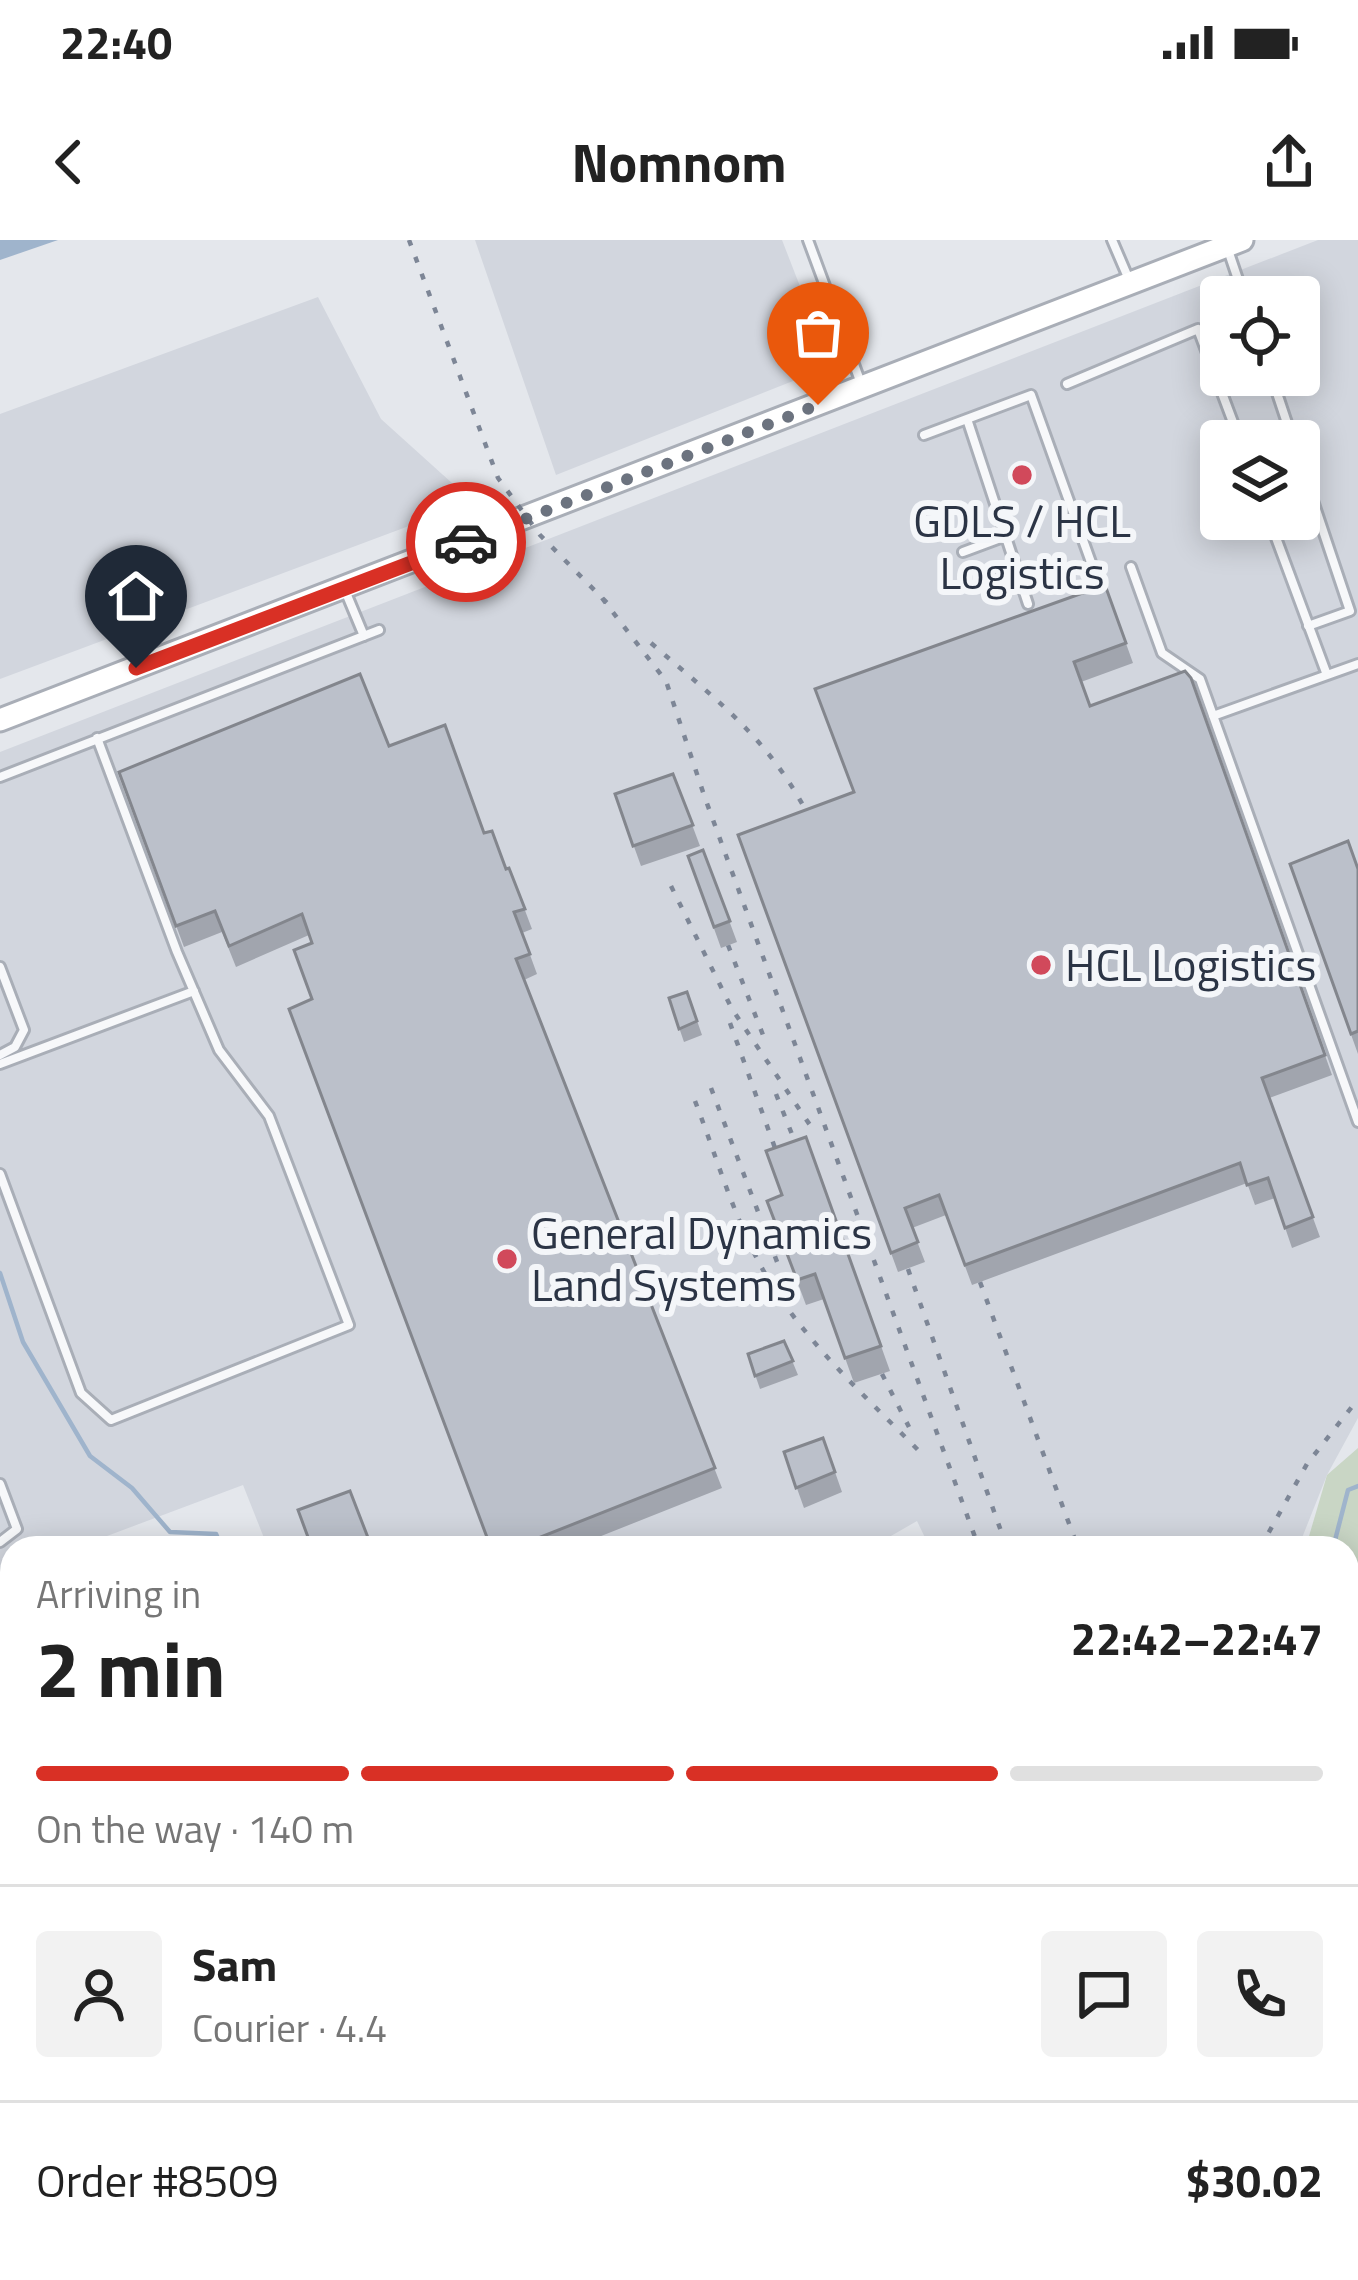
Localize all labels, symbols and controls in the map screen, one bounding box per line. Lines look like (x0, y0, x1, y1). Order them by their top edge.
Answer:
text: 22:40 (60, 8, 172, 76)
text: Nomnom (571, 121, 787, 203)
icon: back (36, 129, 102, 195)
icon: share (1256, 129, 1322, 195)
map controls (1200, 276, 1320, 540)
button: locate (1200, 276, 1320, 396)
pin (767, 282, 869, 405)
icon: bag (785, 300, 851, 366)
button: layers (1200, 420, 1320, 540)
marker: GDLS / HCL Logistics (1009, 462, 1035, 488)
courier (406, 482, 526, 602)
place label: GDLS / HCL Logistics (913, 486, 1131, 606)
icon: car (433, 509, 499, 575)
pin (85, 545, 187, 668)
icon: home (103, 563, 169, 629)
place label: HCL Logistics (1065, 930, 1317, 998)
marker: HCL Logistics (1028, 952, 1054, 978)
place label: General Dynamics Land Systems (531, 1198, 872, 1318)
marker: General Dynamics Land Systems (494, 1246, 520, 1272)
text: Arriving in (36, 1564, 201, 1623)
text: 22:42–22:47 (1071, 1604, 1323, 1672)
text: 2 min (36, 1609, 226, 1727)
text: On the way · 140 m (36, 1799, 354, 1858)
text: Sam (192, 1930, 277, 1998)
button: person (36, 1931, 162, 2057)
button: chat (1041, 1931, 1167, 2057)
button: phone (1197, 1931, 1323, 2057)
text: Courier · 4.4 (192, 1998, 387, 2057)
text: Order #8509 (36, 2146, 279, 2214)
text: $30.02 (1185, 2146, 1323, 2214)

